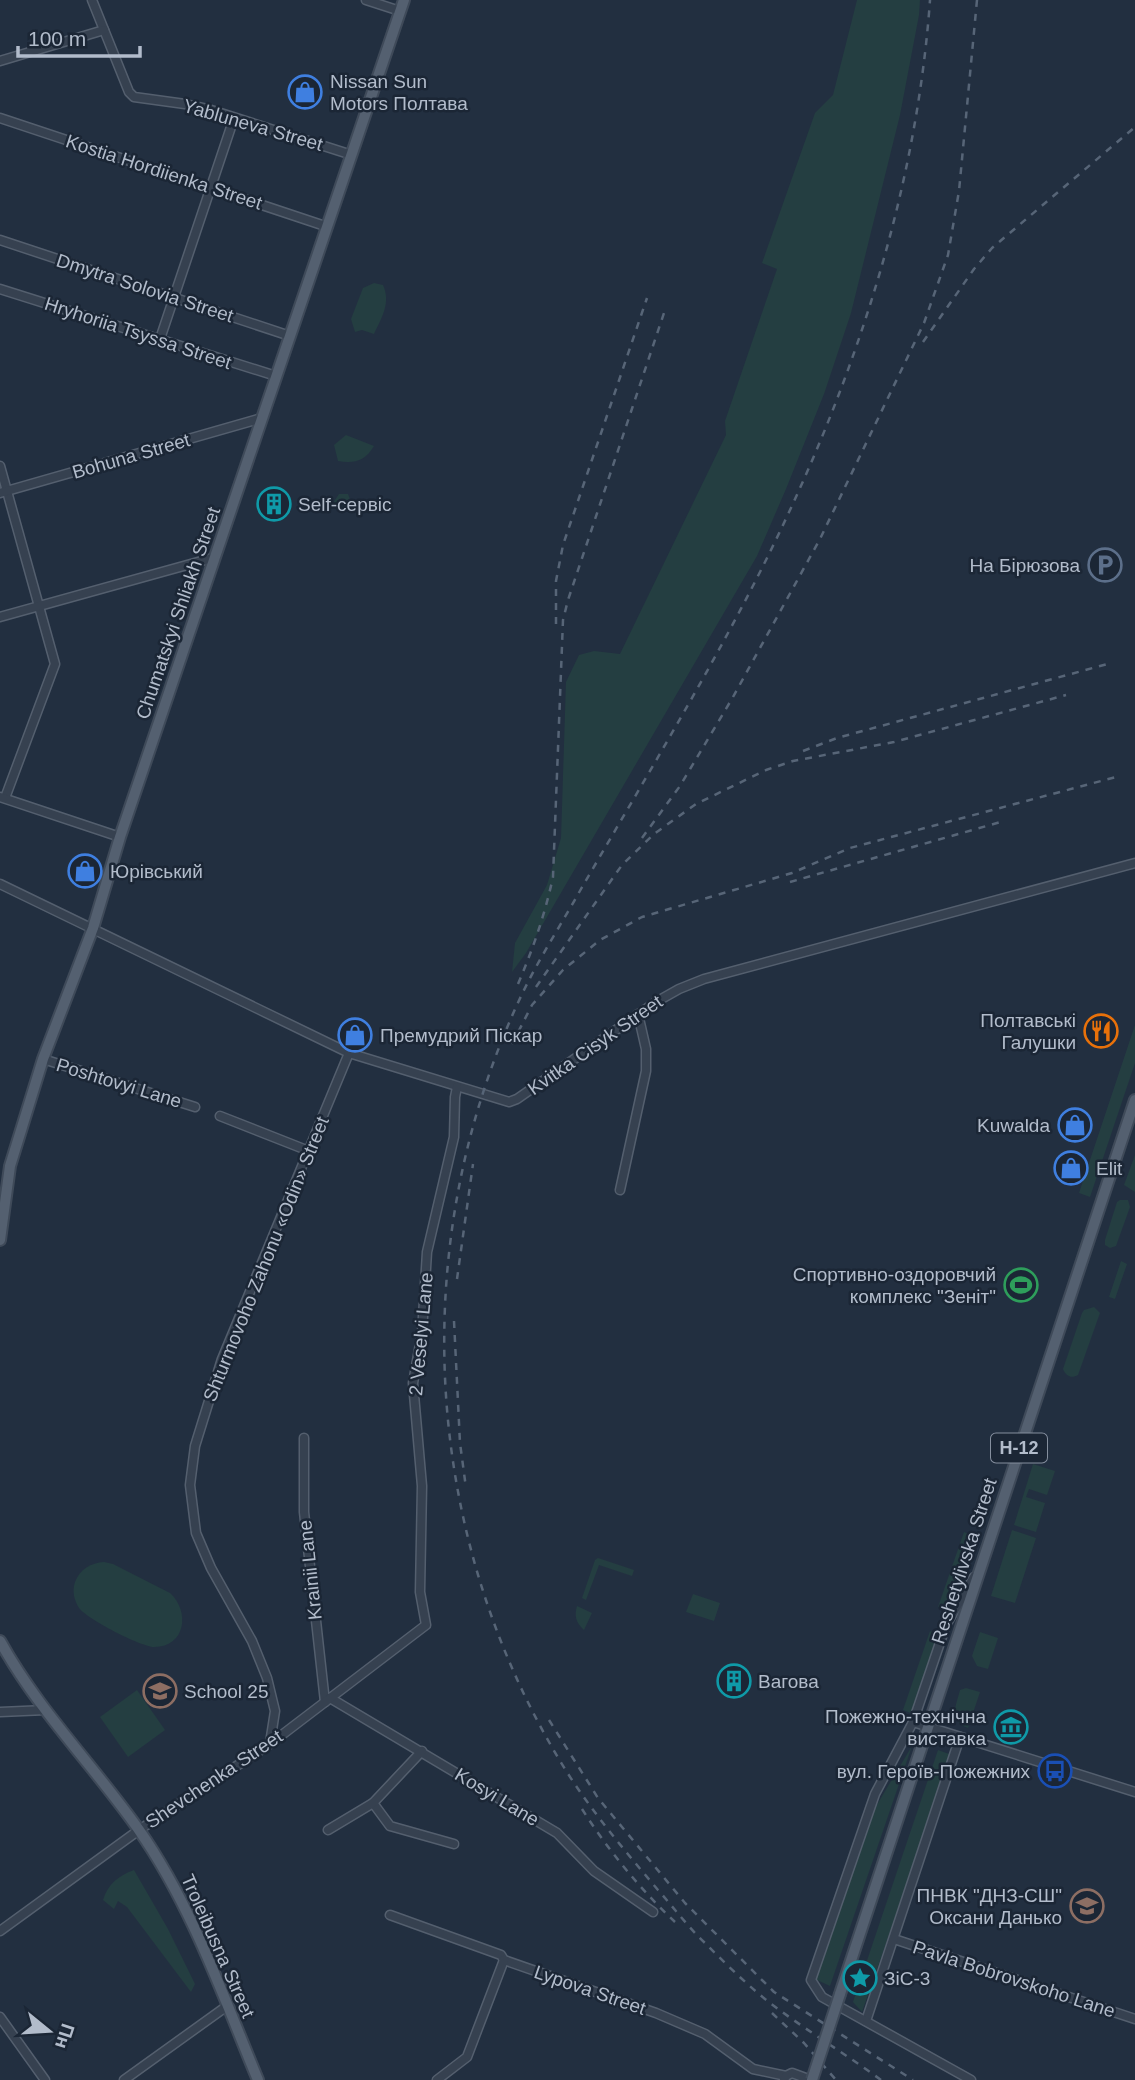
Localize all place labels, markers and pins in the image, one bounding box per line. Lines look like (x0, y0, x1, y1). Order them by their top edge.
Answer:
place label: Nissan Sun Motors Полтава (330, 71, 468, 114)
shop icon: Nissan Sun Motors Полтава (286, 73, 324, 111)
building icon: Self-сервіс (255, 485, 293, 523)
place label: Self-сервіс (298, 494, 392, 515)
parking icon: На Бірюзова (1086, 546, 1124, 584)
place label: На Бірюзова (969, 555, 1080, 576)
shop icon: Юрівський (66, 852, 104, 890)
place label: Юрівський (110, 861, 203, 882)
place label: Полтавські Галушки (980, 1010, 1076, 1053)
restaurant icon: Полтавські Галушки (1082, 1012, 1120, 1050)
shop icon: Премудрий Піскар (336, 1016, 374, 1054)
place label: Премудрий Піскар (380, 1025, 542, 1046)
shop icon: Kuwalda (1056, 1106, 1094, 1144)
place label: Kuwalda (977, 1115, 1050, 1136)
shop icon: Elit (1052, 1149, 1090, 1187)
place label: Elit (1096, 1158, 1123, 1179)
place label: Спортивно-оздоровчий комплекс "Зеніт" (793, 1264, 996, 1307)
sports icon: Спортивно-оздоровчий комплекс "Зеніт" (1002, 1266, 1040, 1304)
building icon: Вагова (715, 1662, 753, 1700)
place label: Вагова (758, 1671, 819, 1692)
school or university icon: School 25 (141, 1672, 179, 1710)
place label: School 25 (184, 1681, 269, 1702)
place label: Пожежно-технічна виставка (825, 1706, 986, 1749)
museum icon: Пожежно-технічна виставка (992, 1708, 1030, 1746)
bus stop icon: вул. Героїв-Пожежних (1036, 1752, 1074, 1790)
place label: вул. Героїв-Пожежних (837, 1761, 1030, 1782)
place label: ПНВК "ДНЗ-СШ" Оксани Данько (917, 1885, 1062, 1928)
school or university icon: ПНВК "ДНЗ-СШ" Оксани Данько (1068, 1887, 1106, 1925)
place icon: ЗіС-3 (841, 1959, 879, 1997)
place label: ЗіС-3 (884, 1968, 930, 1989)

